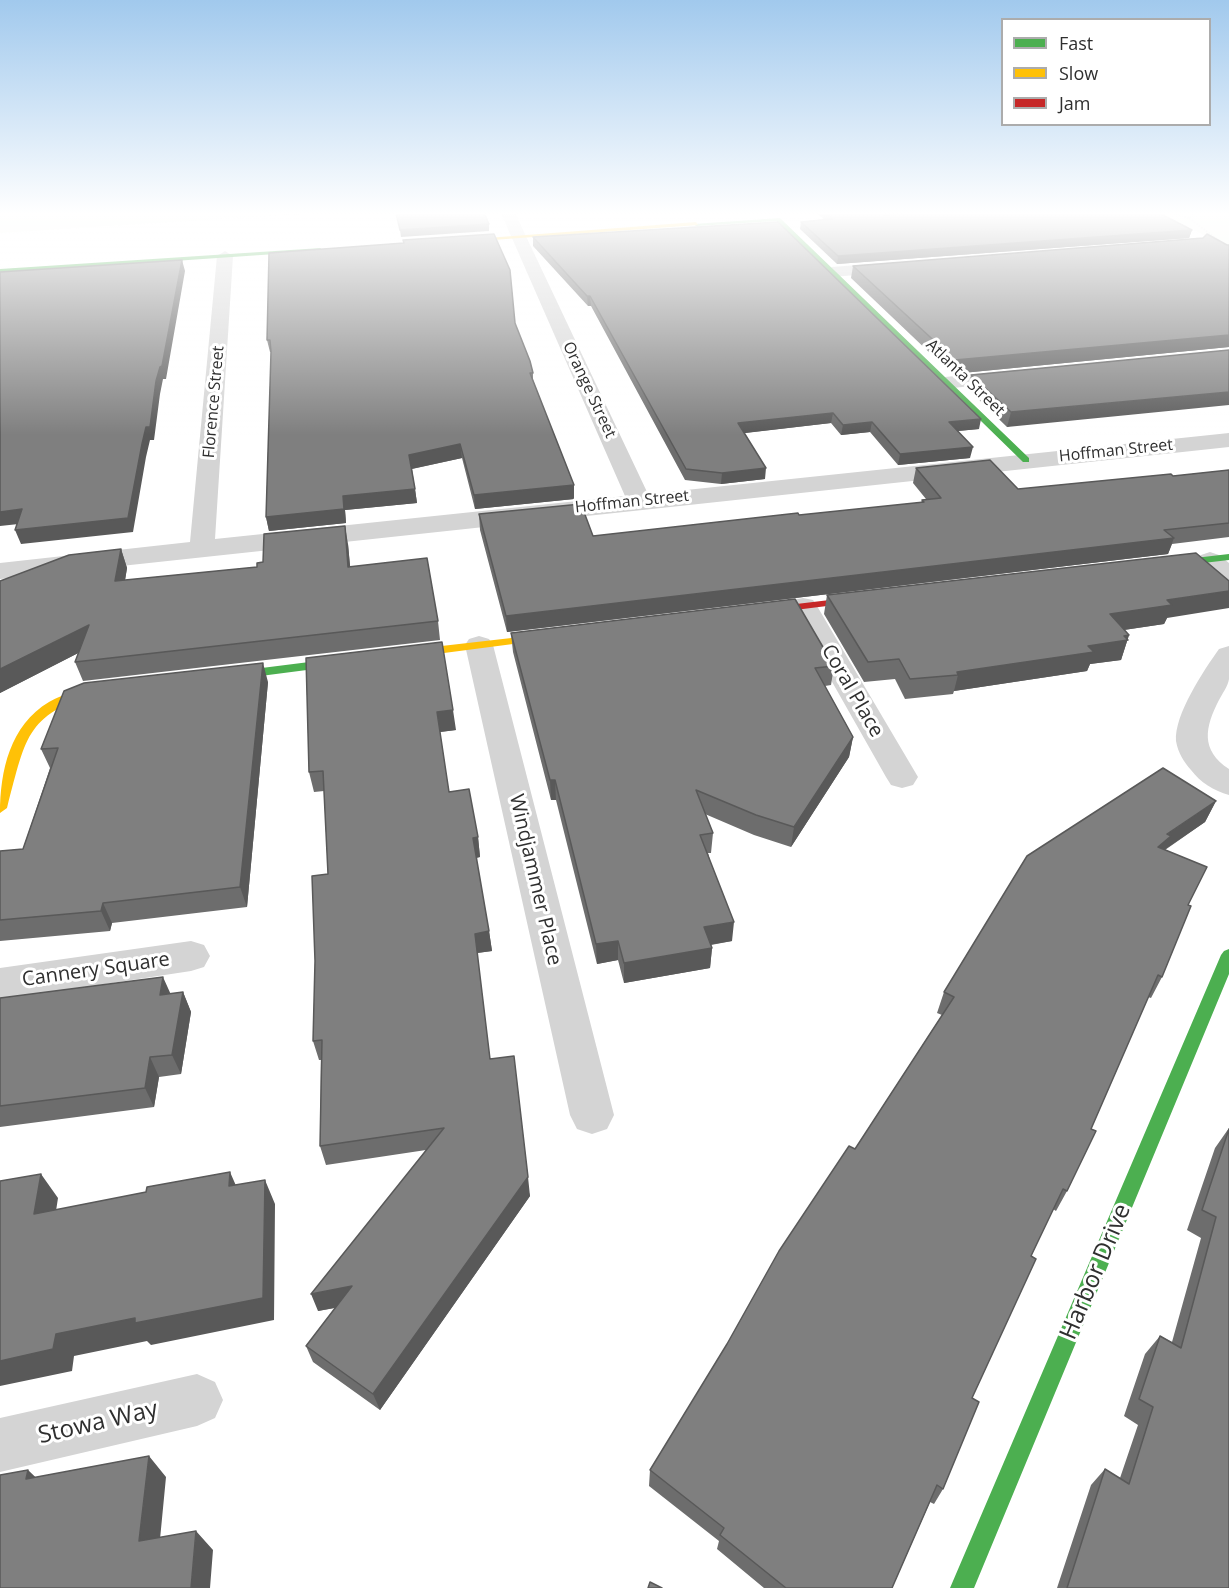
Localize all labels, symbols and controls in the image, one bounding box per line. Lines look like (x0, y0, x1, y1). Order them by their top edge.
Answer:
legend (1001, 18, 1211, 126)
text: Fast (1059, 31, 1093, 55)
text: Slow (1059, 61, 1098, 85)
text: Jam (1059, 91, 1091, 115)
street label: Atlanta Street (922, 336, 1008, 420)
street label: Orange Street (558, 339, 620, 441)
street label: Florence Street (200, 345, 228, 459)
street label: Hoffman Street (1058, 435, 1174, 467)
street label: Hoffman Street (574, 486, 690, 518)
street label: Coral Place (816, 640, 888, 742)
street label: Windjammer Place (504, 792, 566, 968)
street label: Cannery Square (21, 948, 171, 992)
street label: Harbor Drive (1054, 1200, 1138, 1344)
street label: Stowa Way (35, 1395, 161, 1451)

